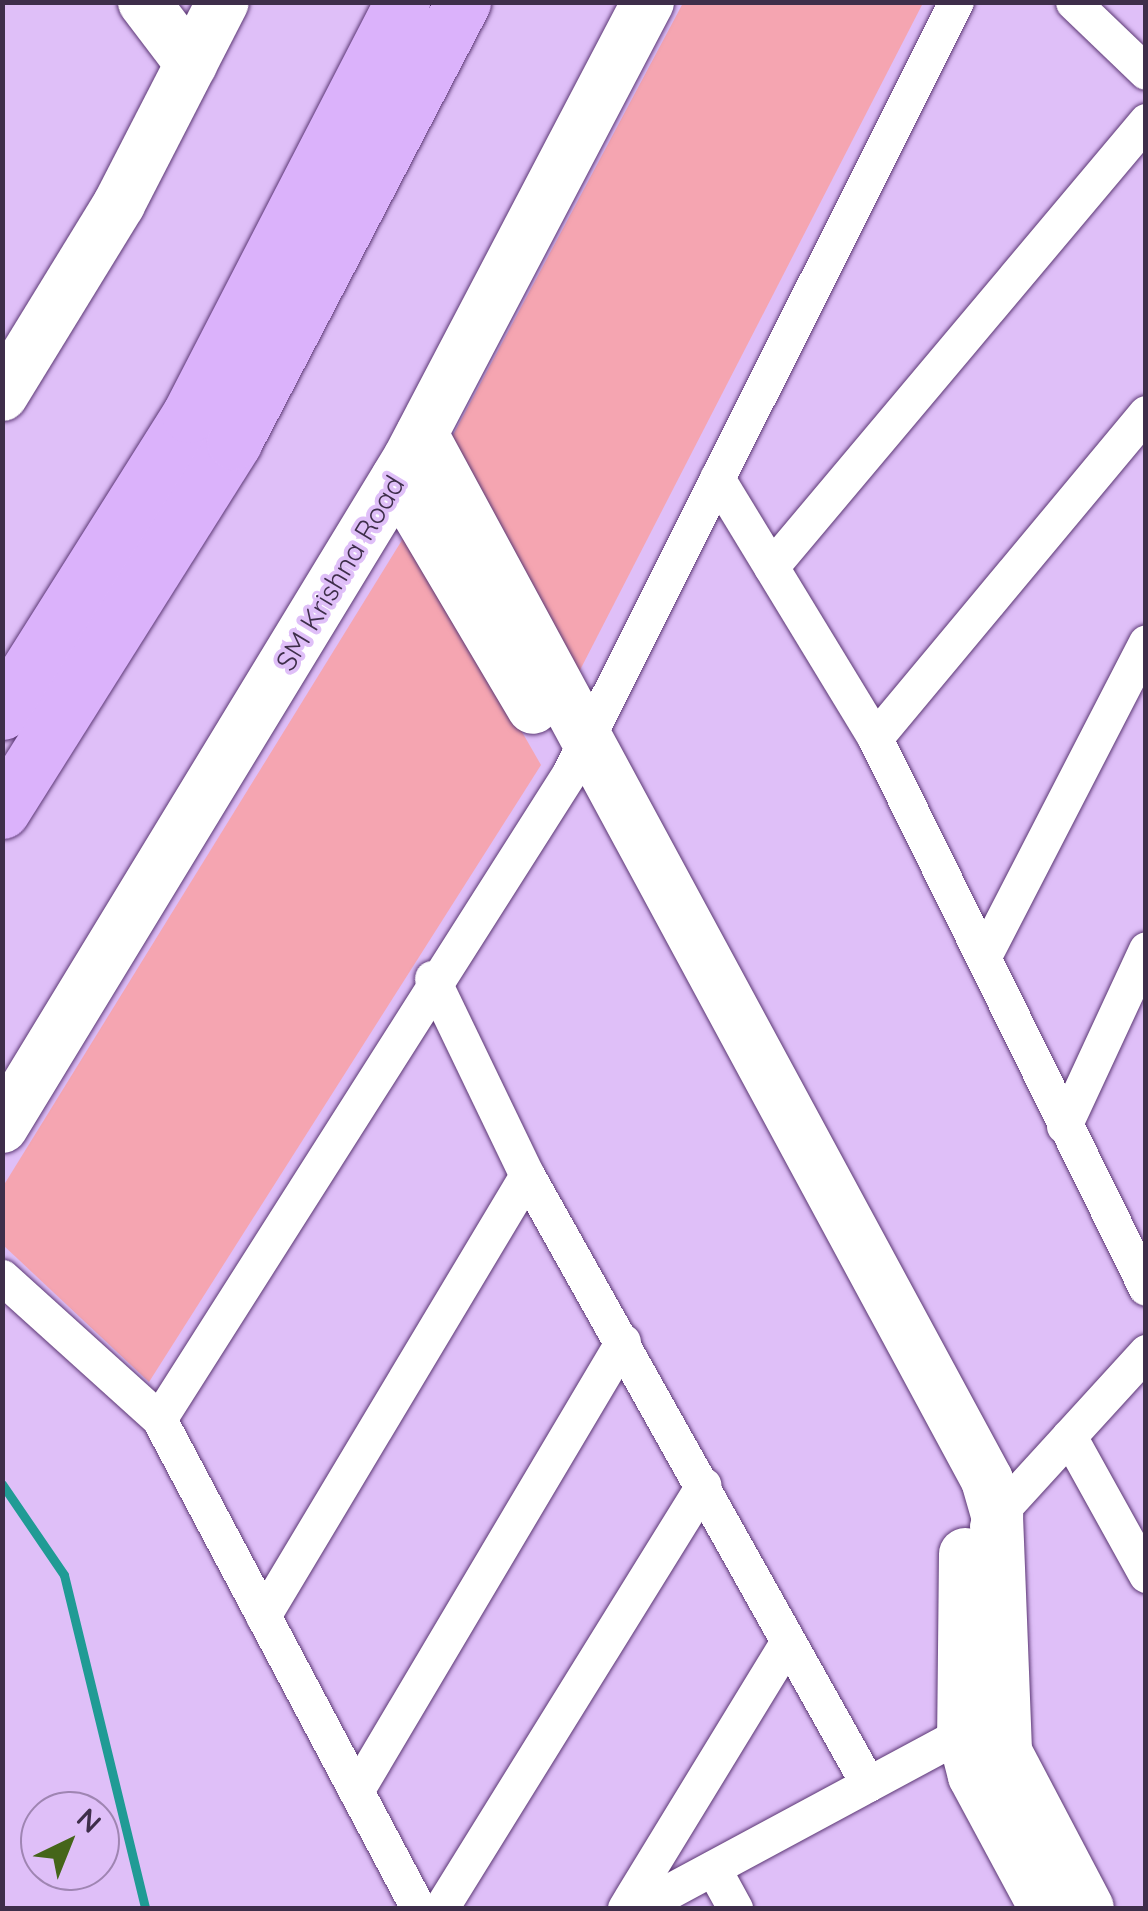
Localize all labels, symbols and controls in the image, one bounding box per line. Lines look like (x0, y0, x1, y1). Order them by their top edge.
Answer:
street label: SM Krishna Road (269, 470, 411, 676)
north arrow (20, 1791, 120, 1891)
text: N (70, 1800, 109, 1840)

